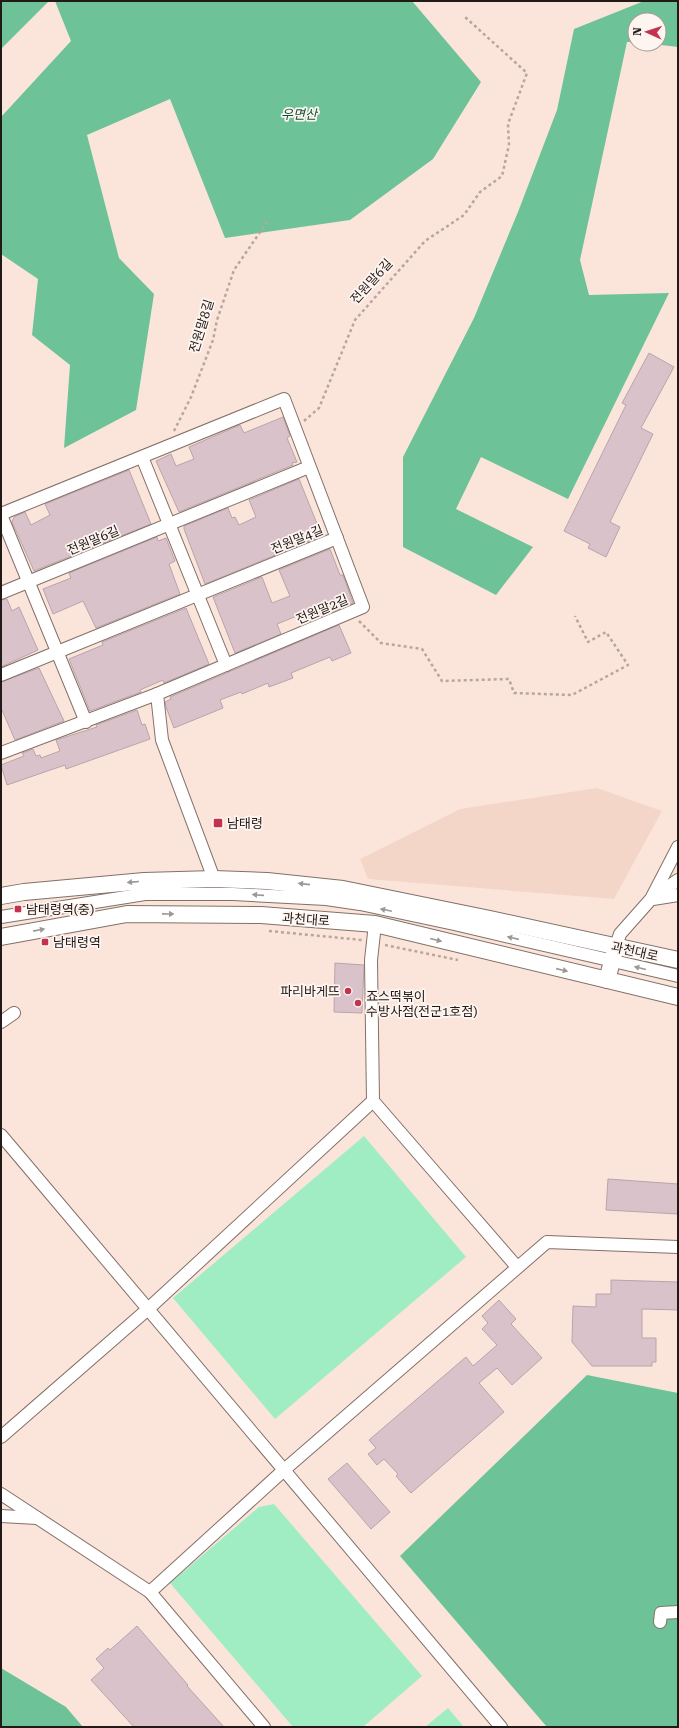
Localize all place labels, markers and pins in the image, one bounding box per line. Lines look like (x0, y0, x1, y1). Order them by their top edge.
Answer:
place label: 남태령 (227, 816, 263, 831)
marker: 남태령 (212, 817, 224, 829)
place label: 남태령역(중) (26, 902, 94, 917)
marker: 남태령역(중) (13, 904, 23, 914)
place label: 남태령역 (53, 935, 101, 950)
marker: 남태령역 (40, 937, 50, 947)
place label: 파리바게뜨 (280, 984, 340, 999)
marker: 파리바게뜨 (343, 986, 353, 996)
place label: 죠스떡볶이 수방사점(전군1호점) (366, 989, 477, 1019)
marker: 죠스떡볶이 수방사점(전군1호점) (353, 998, 363, 1008)

